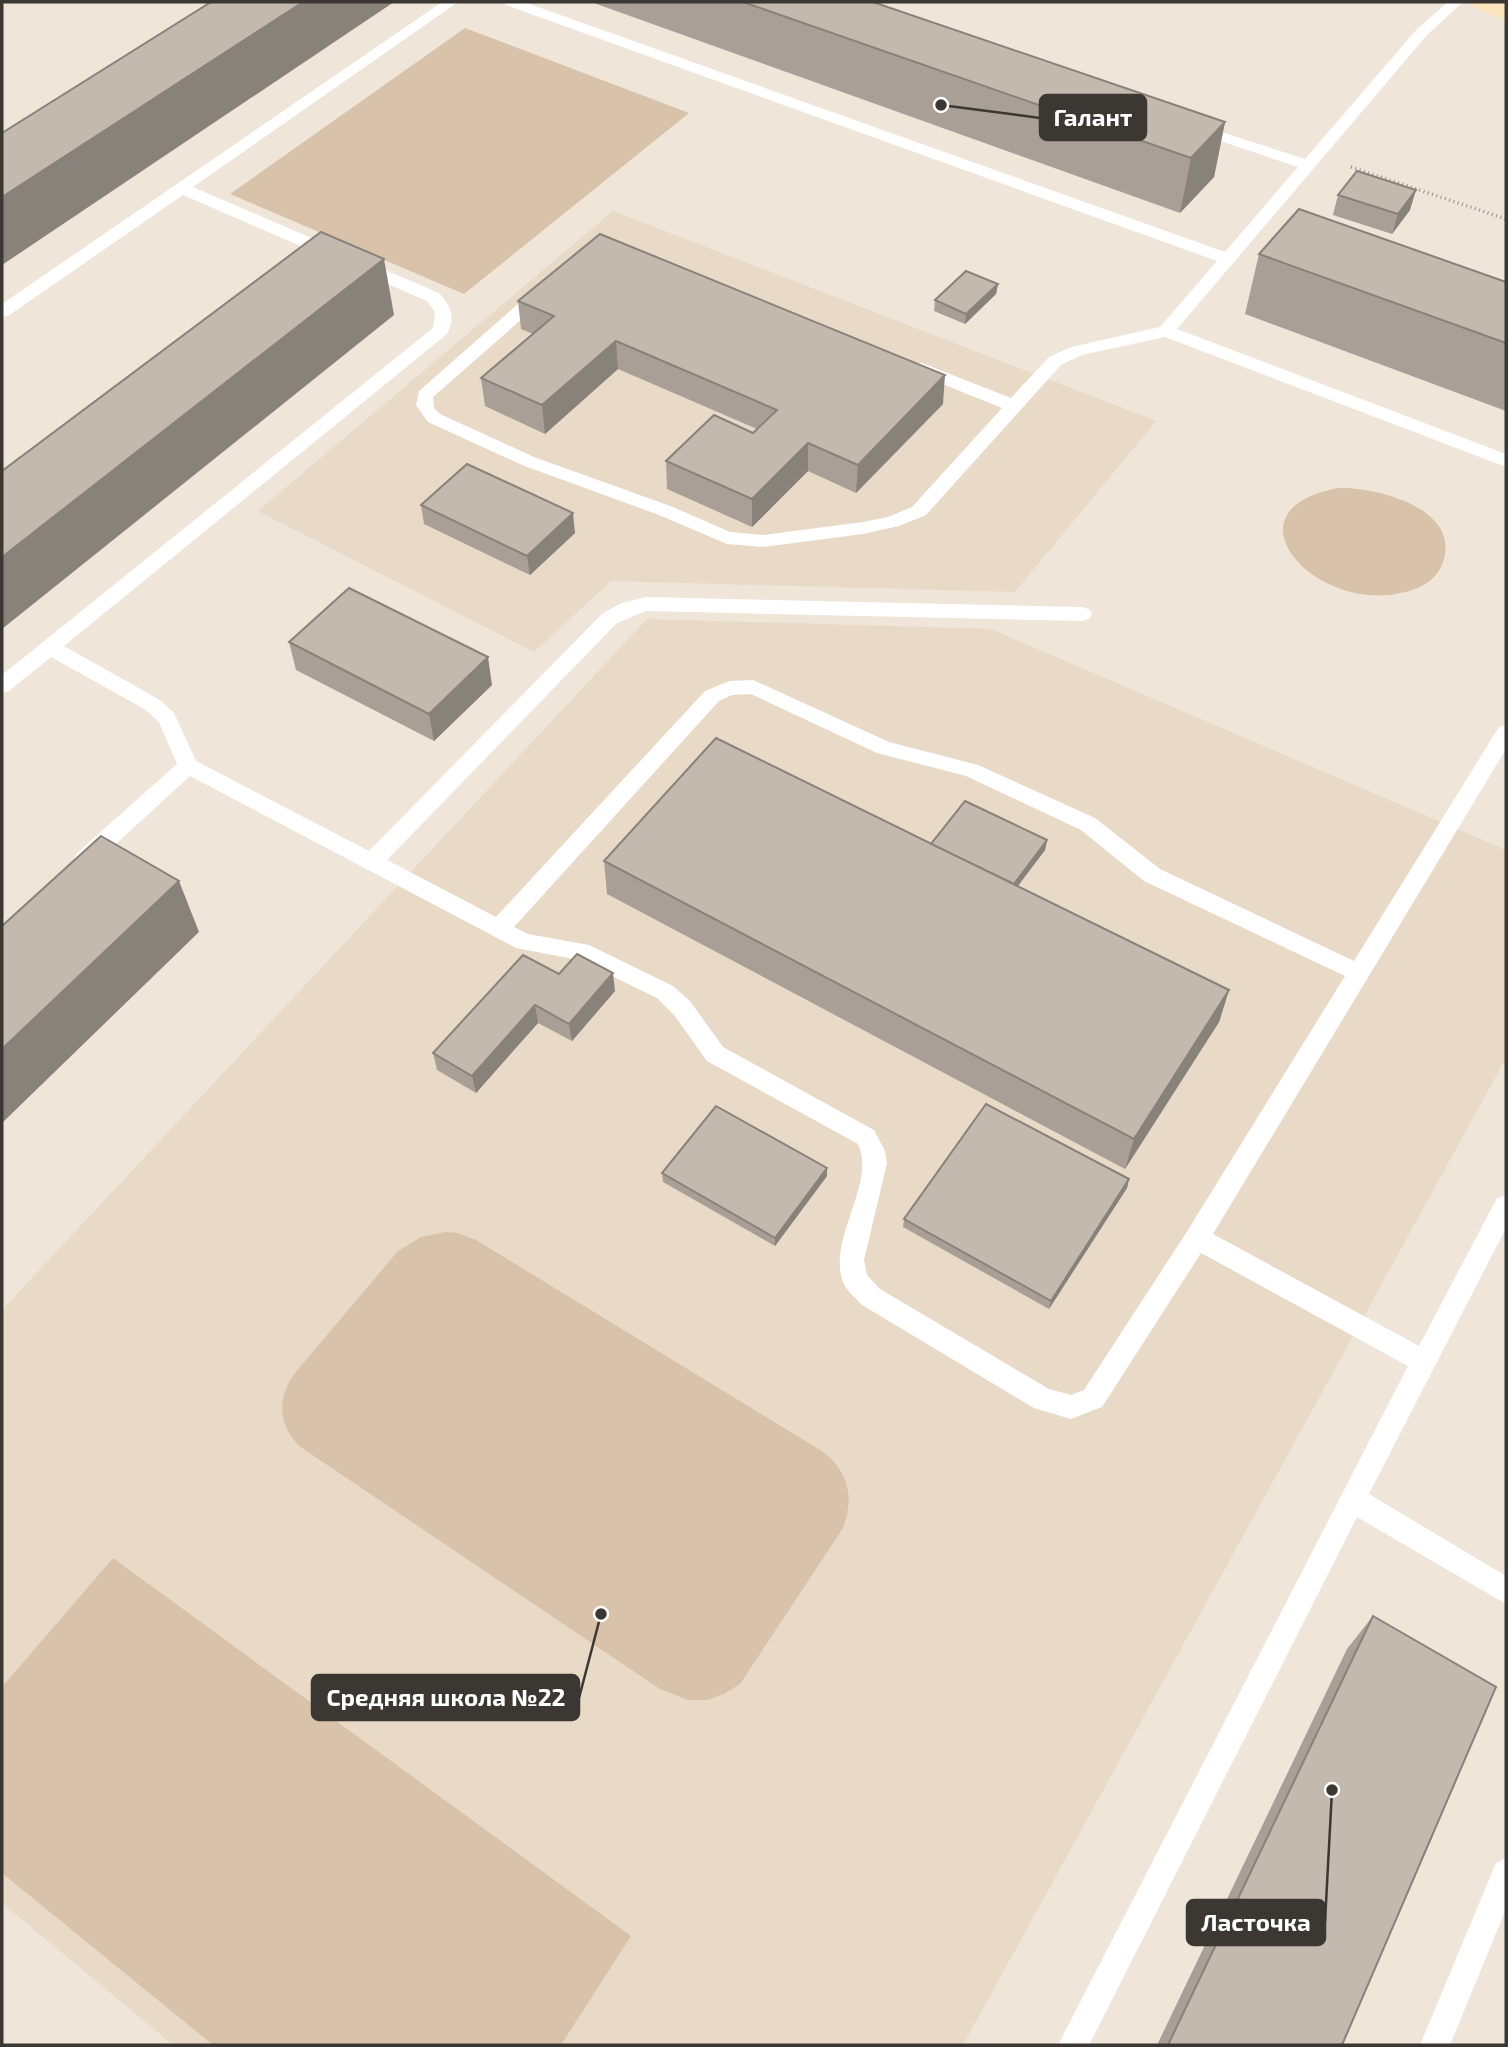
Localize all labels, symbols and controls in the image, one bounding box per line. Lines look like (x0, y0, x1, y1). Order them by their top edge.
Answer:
callout: Галант (1040, 95, 1146, 140)
text: Галант (1054, 102, 1132, 131)
callout: Средняя школа №22 (312, 1675, 579, 1720)
text: Средняя школа №22 (326, 1682, 566, 1711)
callout: Ласточка (1187, 1900, 1325, 1945)
text: Ласточка (1201, 1907, 1311, 1936)

